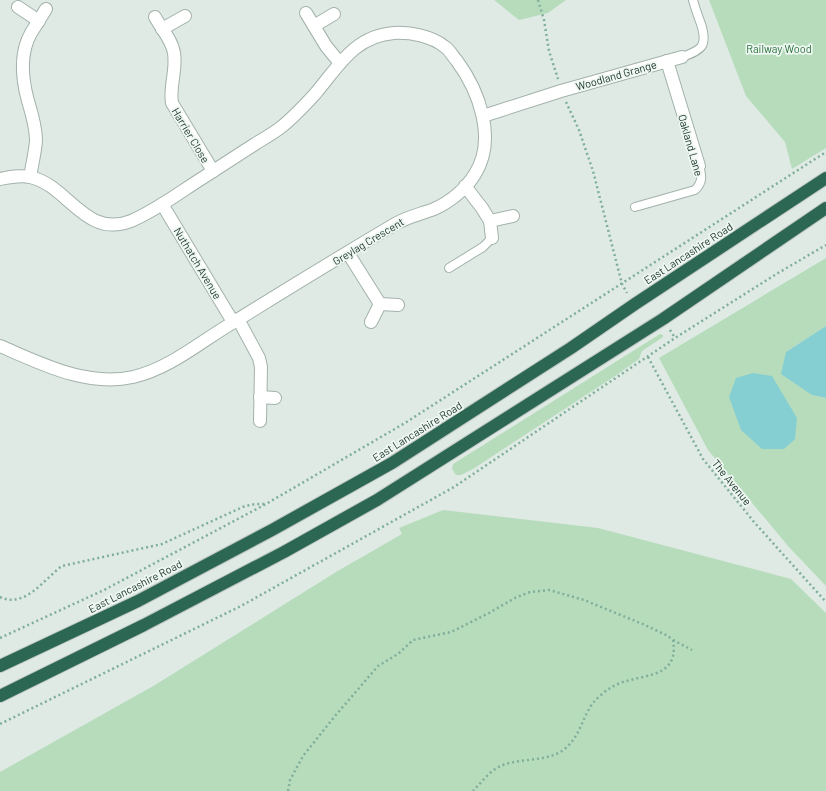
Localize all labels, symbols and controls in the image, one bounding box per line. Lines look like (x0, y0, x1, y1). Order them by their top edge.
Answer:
park label: Railway Wood (746, 42, 812, 55)
street label: Woodland Grange (574, 57, 658, 93)
street label: Harrier Close (169, 105, 213, 165)
street label: Oakland Lane (676, 113, 706, 178)
street label: Greylag Crescent (330, 215, 406, 267)
street label: East Lancashire Road (641, 219, 735, 287)
street label: Nuthatch Avenue (171, 225, 225, 301)
street label: East Lancashire Road (370, 398, 464, 464)
street label: The Avenue (710, 456, 754, 508)
street label: East Lancashire Road (86, 557, 184, 615)

